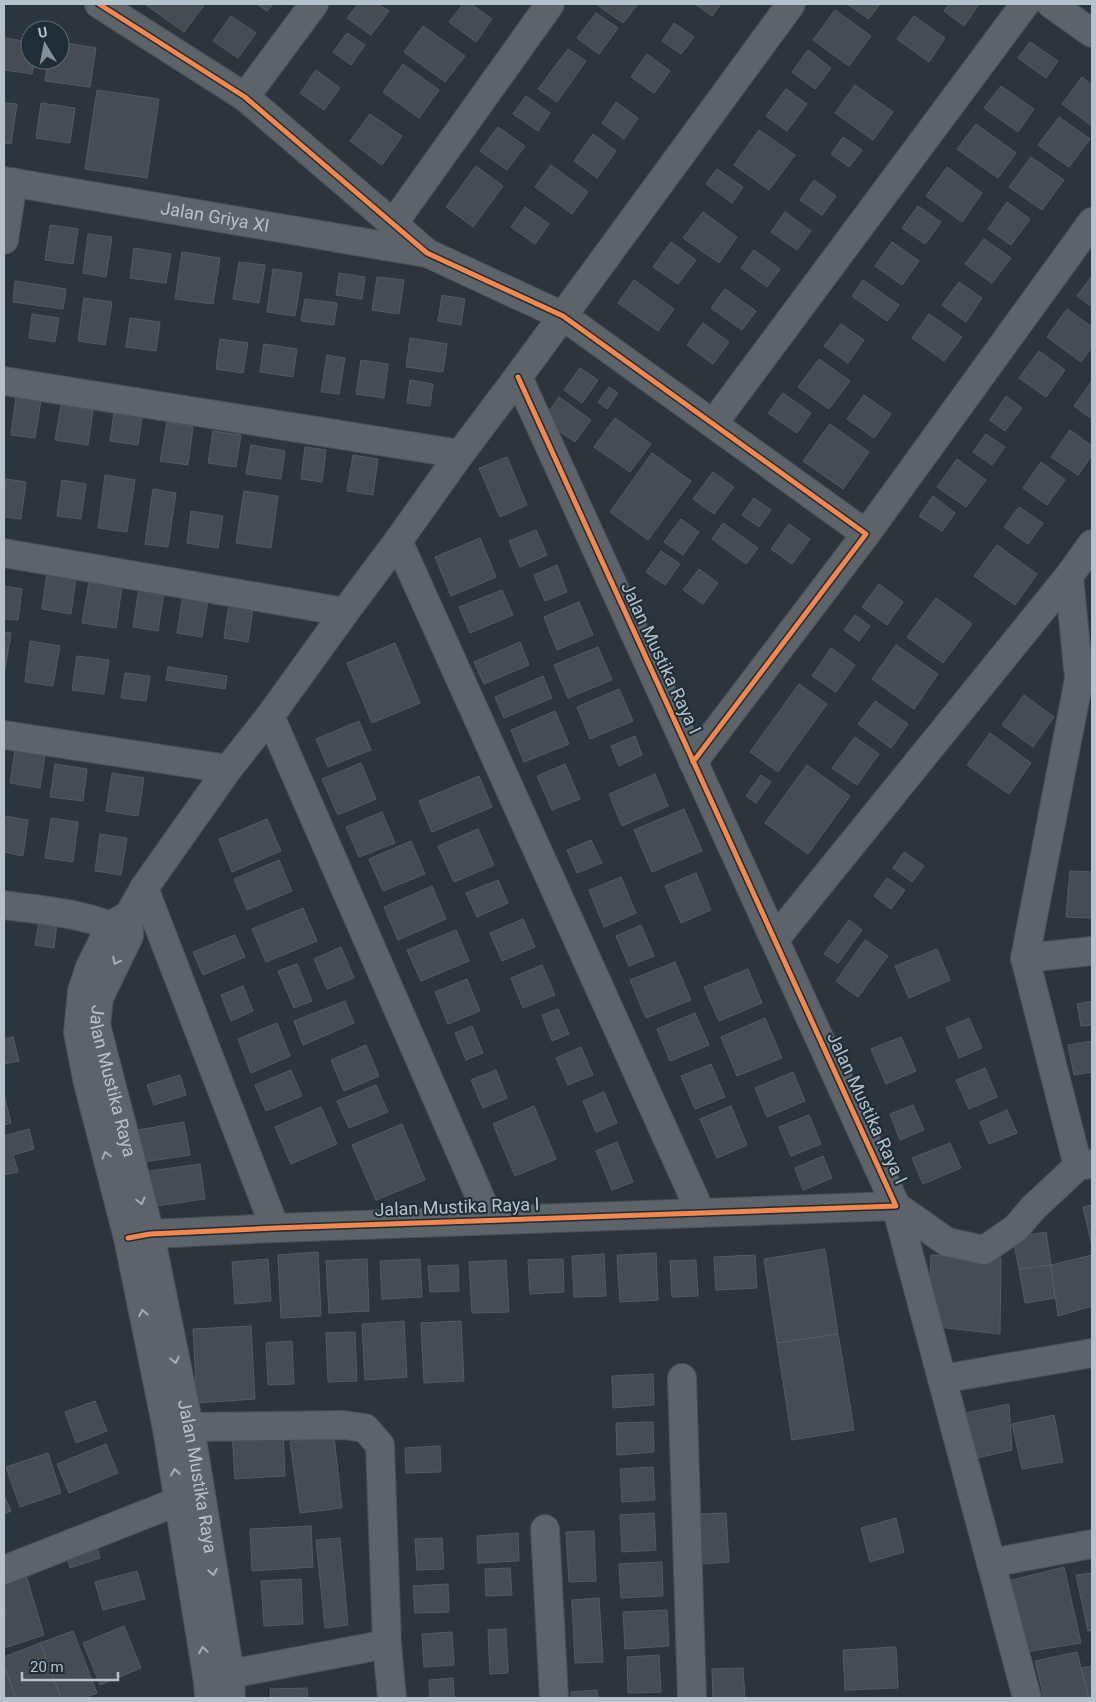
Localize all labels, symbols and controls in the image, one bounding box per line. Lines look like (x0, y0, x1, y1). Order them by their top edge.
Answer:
north arrow (20, 20, 70, 70)
text: U (37, 24, 49, 41)
street label: Jalan Griya XI (159, 197, 271, 236)
street label: Jalan Mustika Raya I (617, 579, 706, 737)
one-way arrow (112, 956, 122, 965)
street label: Jalan Mustika Raya (86, 1004, 141, 1159)
street label: Jalan Mustika Raya I (823, 1029, 912, 1187)
one-way arrow (101, 1150, 112, 1159)
street label: Jalan Mustika Raya I (374, 1193, 540, 1220)
one-way arrow (135, 1197, 146, 1206)
one-way arrow (138, 1308, 149, 1317)
one-way arrow (169, 1356, 180, 1364)
street label: Jalan Mustika Raya (174, 1398, 221, 1555)
one-way arrow (170, 1468, 180, 1477)
one-way arrow (207, 1568, 218, 1576)
one-way arrow (198, 1646, 209, 1654)
scale bar (22, 1650, 119, 1682)
text: 20 m (30, 1658, 64, 1676)

